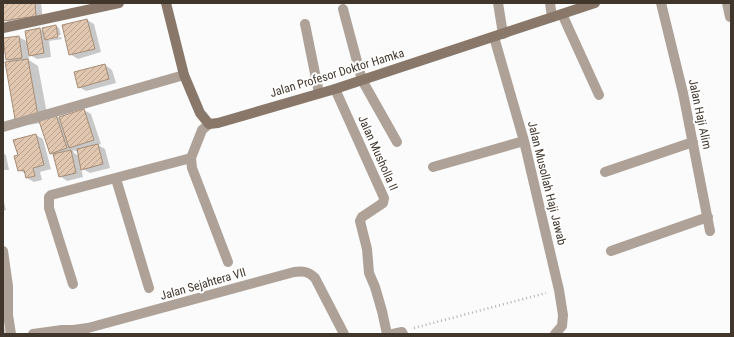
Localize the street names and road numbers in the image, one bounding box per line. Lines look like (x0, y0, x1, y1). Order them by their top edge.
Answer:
street label: Jalan Profesor Doktor Hamka (268, 46, 406, 100)
street label: Jalan Haji Alim (686, 78, 714, 150)
street label: Jalan Musholla II (355, 113, 401, 193)
street label: Jalan Musollah Haji Jawab (525, 120, 569, 246)
street label: Jalan Sejahtera VII (159, 265, 247, 303)

